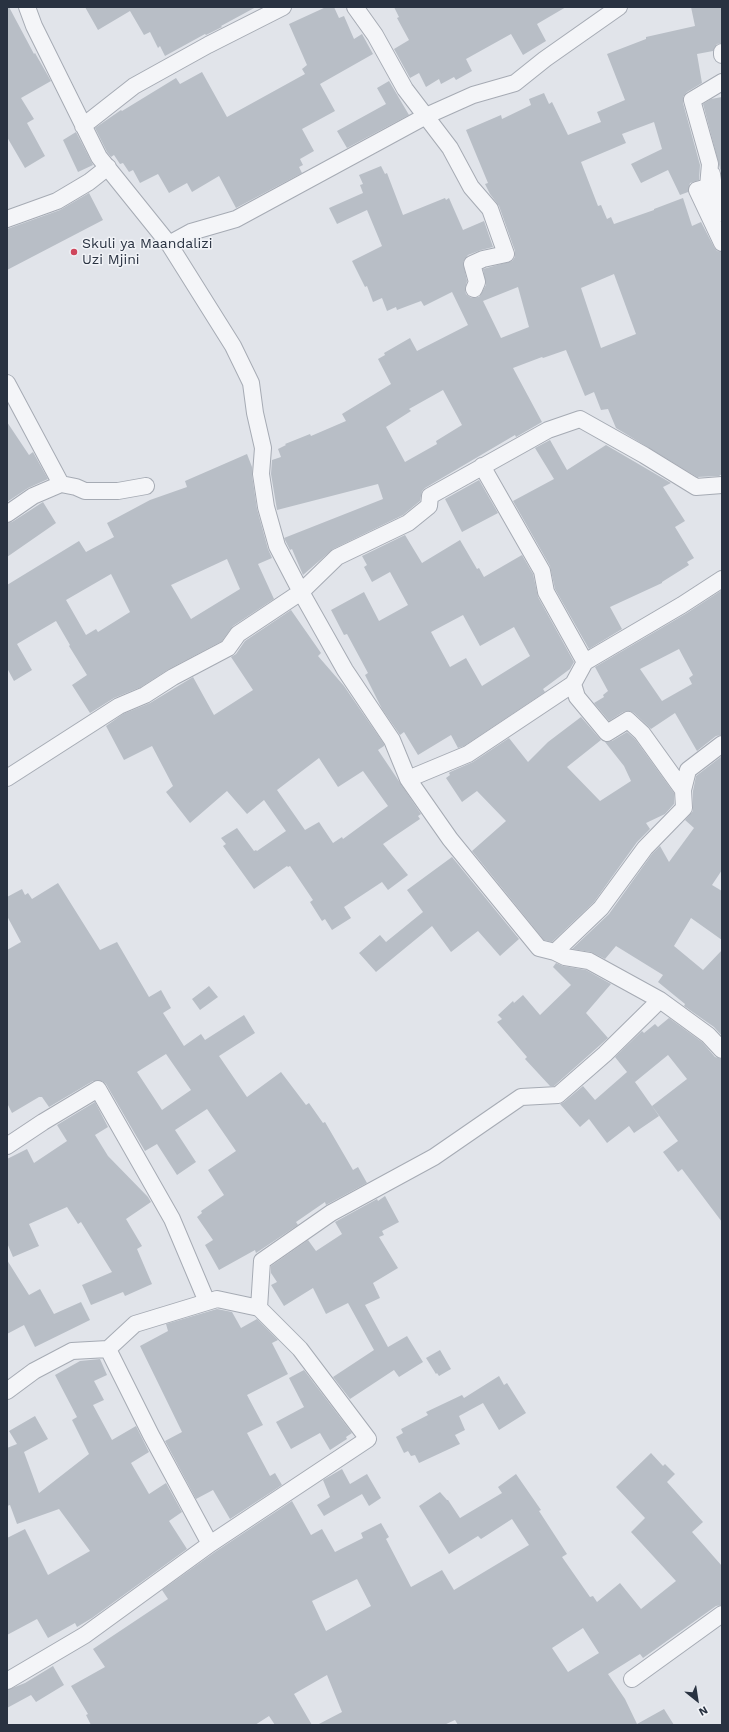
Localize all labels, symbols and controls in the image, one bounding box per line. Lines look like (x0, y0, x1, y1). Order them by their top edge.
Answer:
place label: Skuli ya Maandalizi Uzi Mjini (82, 236, 212, 268)
marker: Skuli ya Maandalizi Uzi Mjini (69, 247, 79, 257)
north arrow (677, 1680, 717, 1720)
text: N (696, 1703, 710, 1718)

